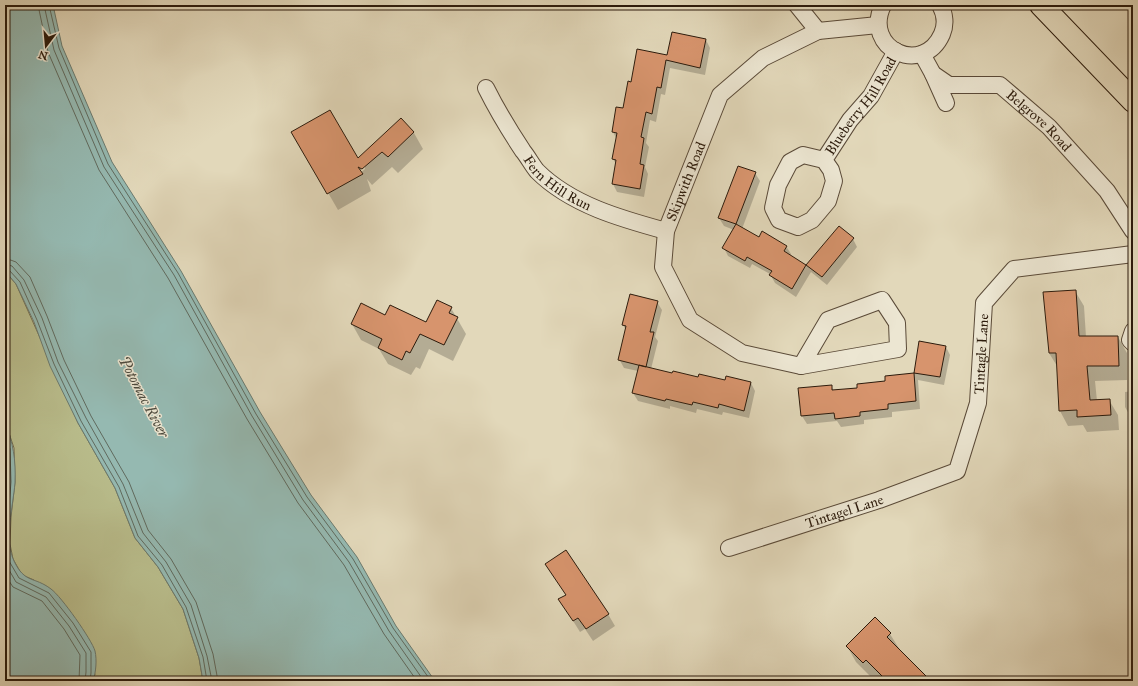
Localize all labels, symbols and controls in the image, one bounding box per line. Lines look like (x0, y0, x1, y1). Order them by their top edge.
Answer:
north arrow (26, 26, 66, 66)
text: N (36, 47, 50, 63)
street label: Blueberry Hill Road (821, 54, 900, 158)
street label: Belgrove Road (1003, 86, 1075, 155)
street label: Skipwith Road (662, 139, 709, 224)
street label: Fern Hill Run (520, 152, 595, 214)
street label: Tintagle Lane (970, 313, 992, 395)
water label: Potomac River (115, 353, 173, 441)
street label: Tintagel Lane (803, 491, 886, 532)

